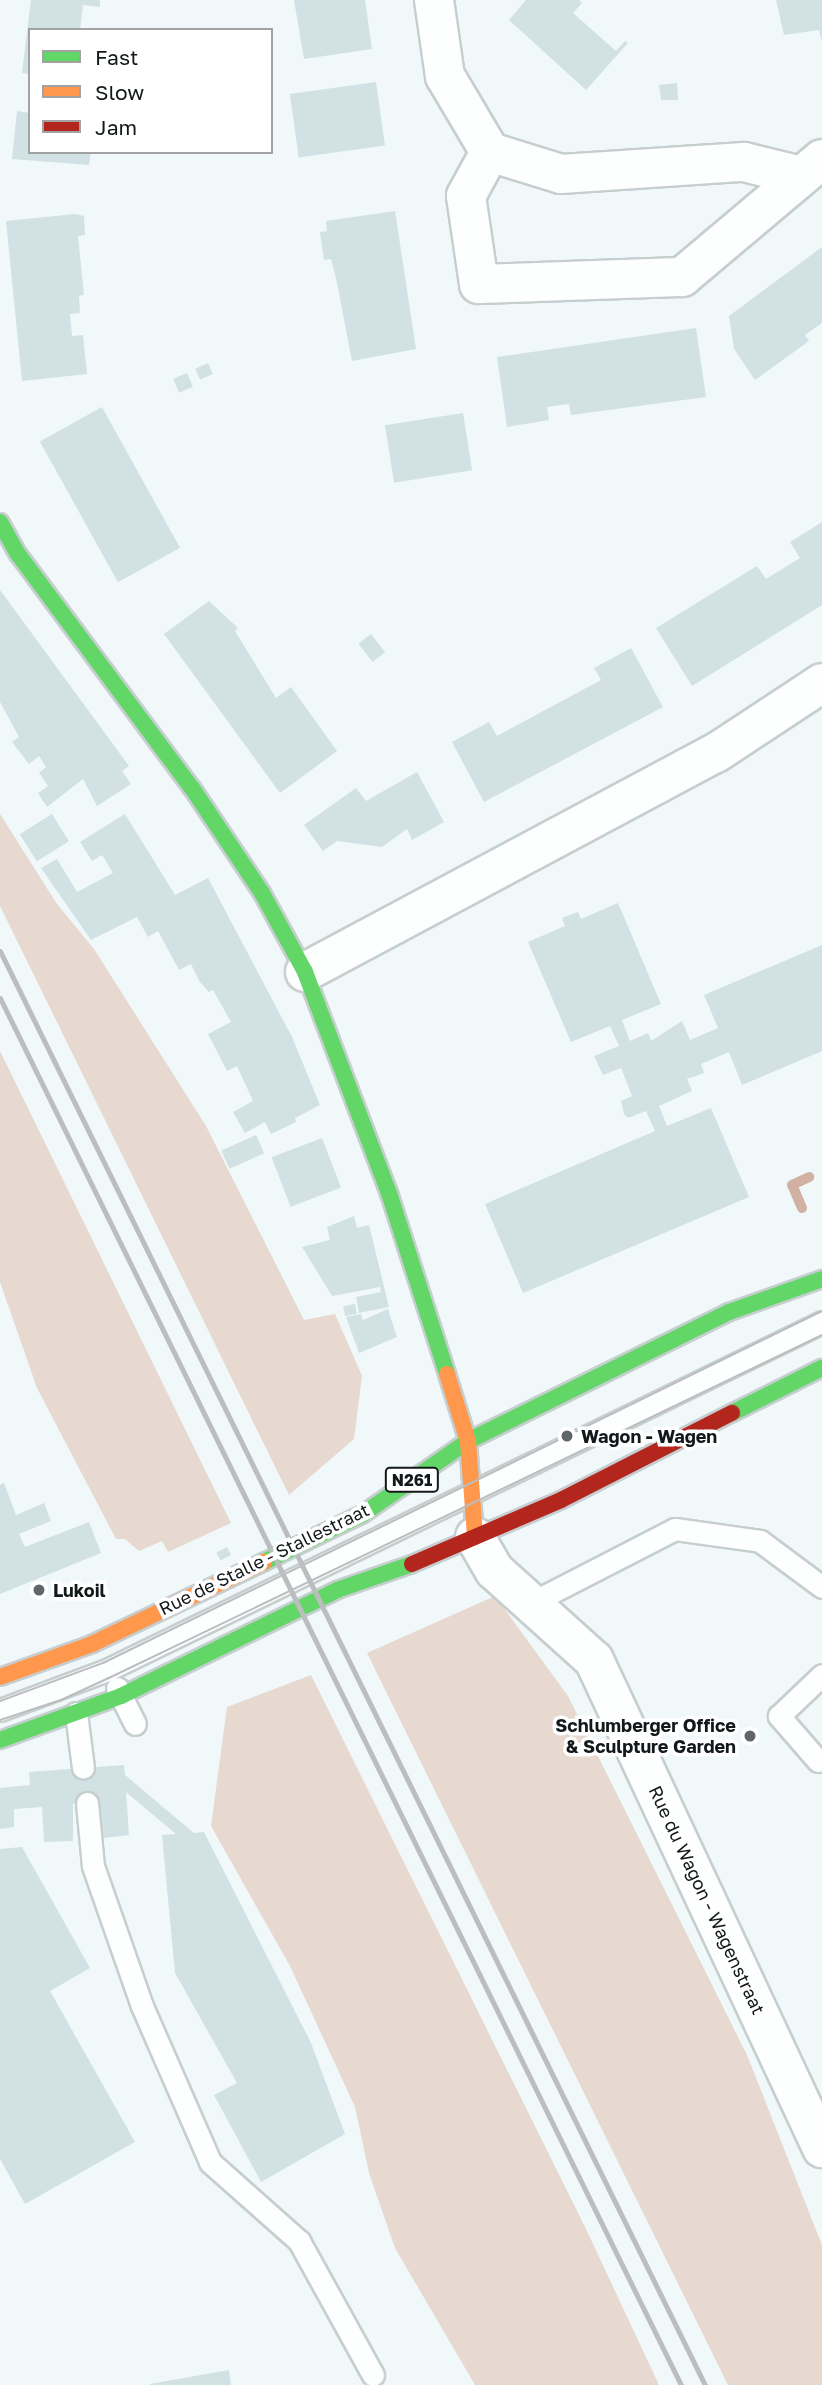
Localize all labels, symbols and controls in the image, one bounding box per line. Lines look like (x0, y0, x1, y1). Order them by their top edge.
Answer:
legend (28, 28, 273, 154)
text: Fast (95, 44, 138, 70)
text: Slow (95, 79, 144, 105)
text: Jam (95, 114, 137, 140)
place label: Wagon - Wagen (581, 1425, 717, 1447)
marker: Wagon - Wagen (559, 1428, 575, 1444)
road number: N261 (384, 1468, 440, 1492)
street label: Rue de Stalle - Stallestraat (155, 1499, 373, 1619)
place label: Lukoil (53, 1579, 106, 1601)
marker: Lukoil (31, 1582, 47, 1598)
place label: Schlumberger Office & Sculpture Garden (555, 1715, 736, 1758)
marker: Schlumberger Office & Sculpture Garden (742, 1728, 758, 1744)
street label: Rue du Wagon - Wagenstraat (644, 1782, 770, 2018)

